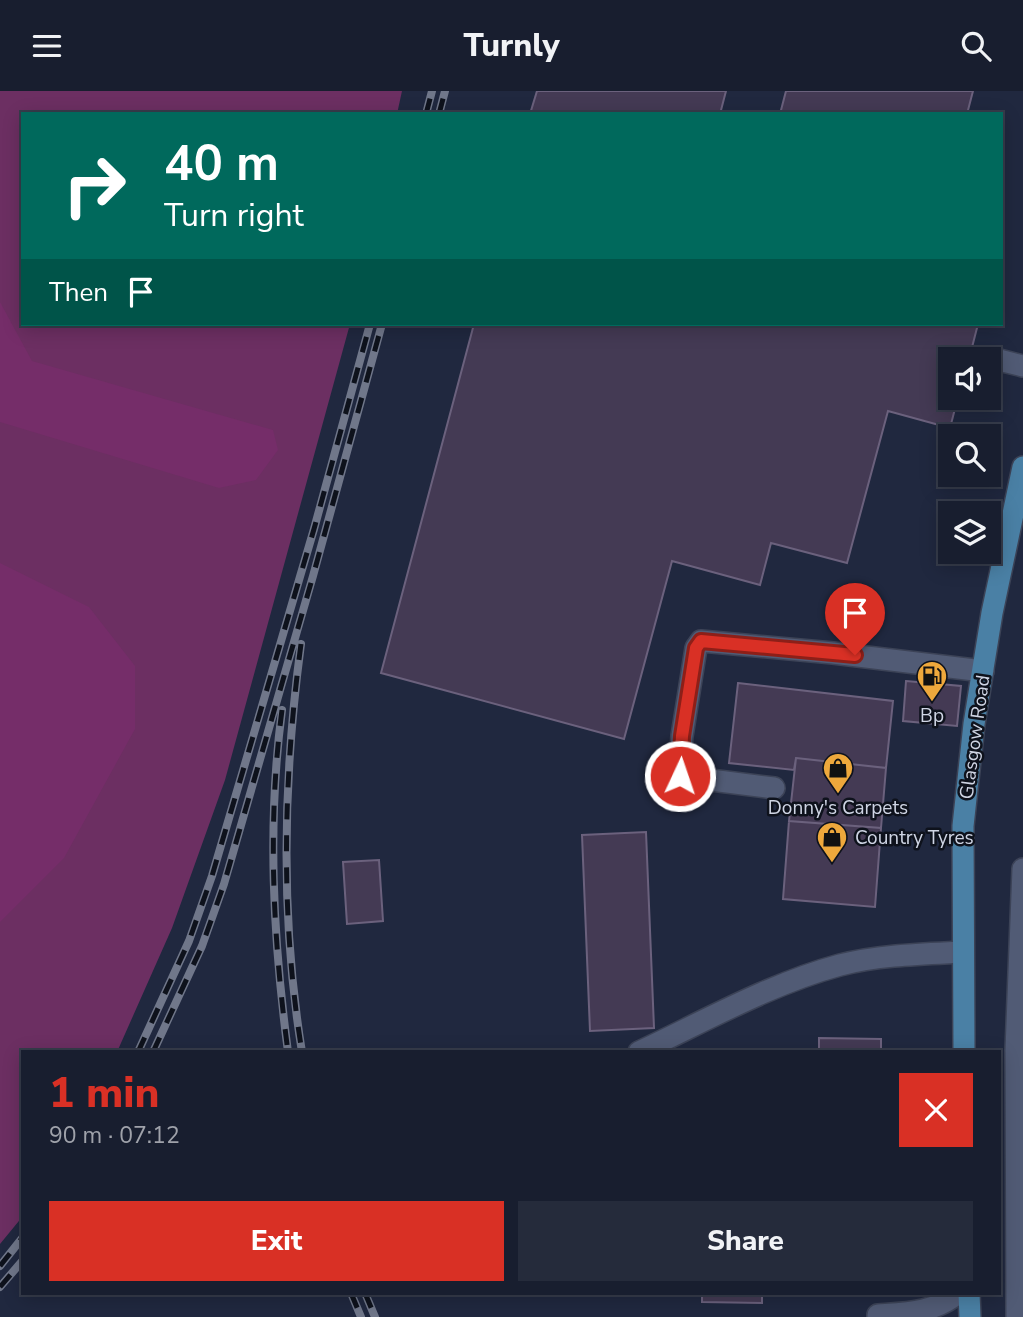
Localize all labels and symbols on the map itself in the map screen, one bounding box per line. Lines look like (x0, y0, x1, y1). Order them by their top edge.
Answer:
pin (825, 583, 885, 655)
fuel station icon: Bp (915, 659, 949, 703)
street label: Glasgow Road (953, 673, 997, 801)
place label: Bp (920, 703, 944, 729)
position arrow (643, 739, 717, 813)
shop icon: Donny's Carpets (821, 751, 855, 795)
place label: Donny's Carpets (768, 795, 908, 821)
shop icon: Country Tyres (815, 820, 849, 864)
place label: Country Tyres (855, 825, 974, 851)

